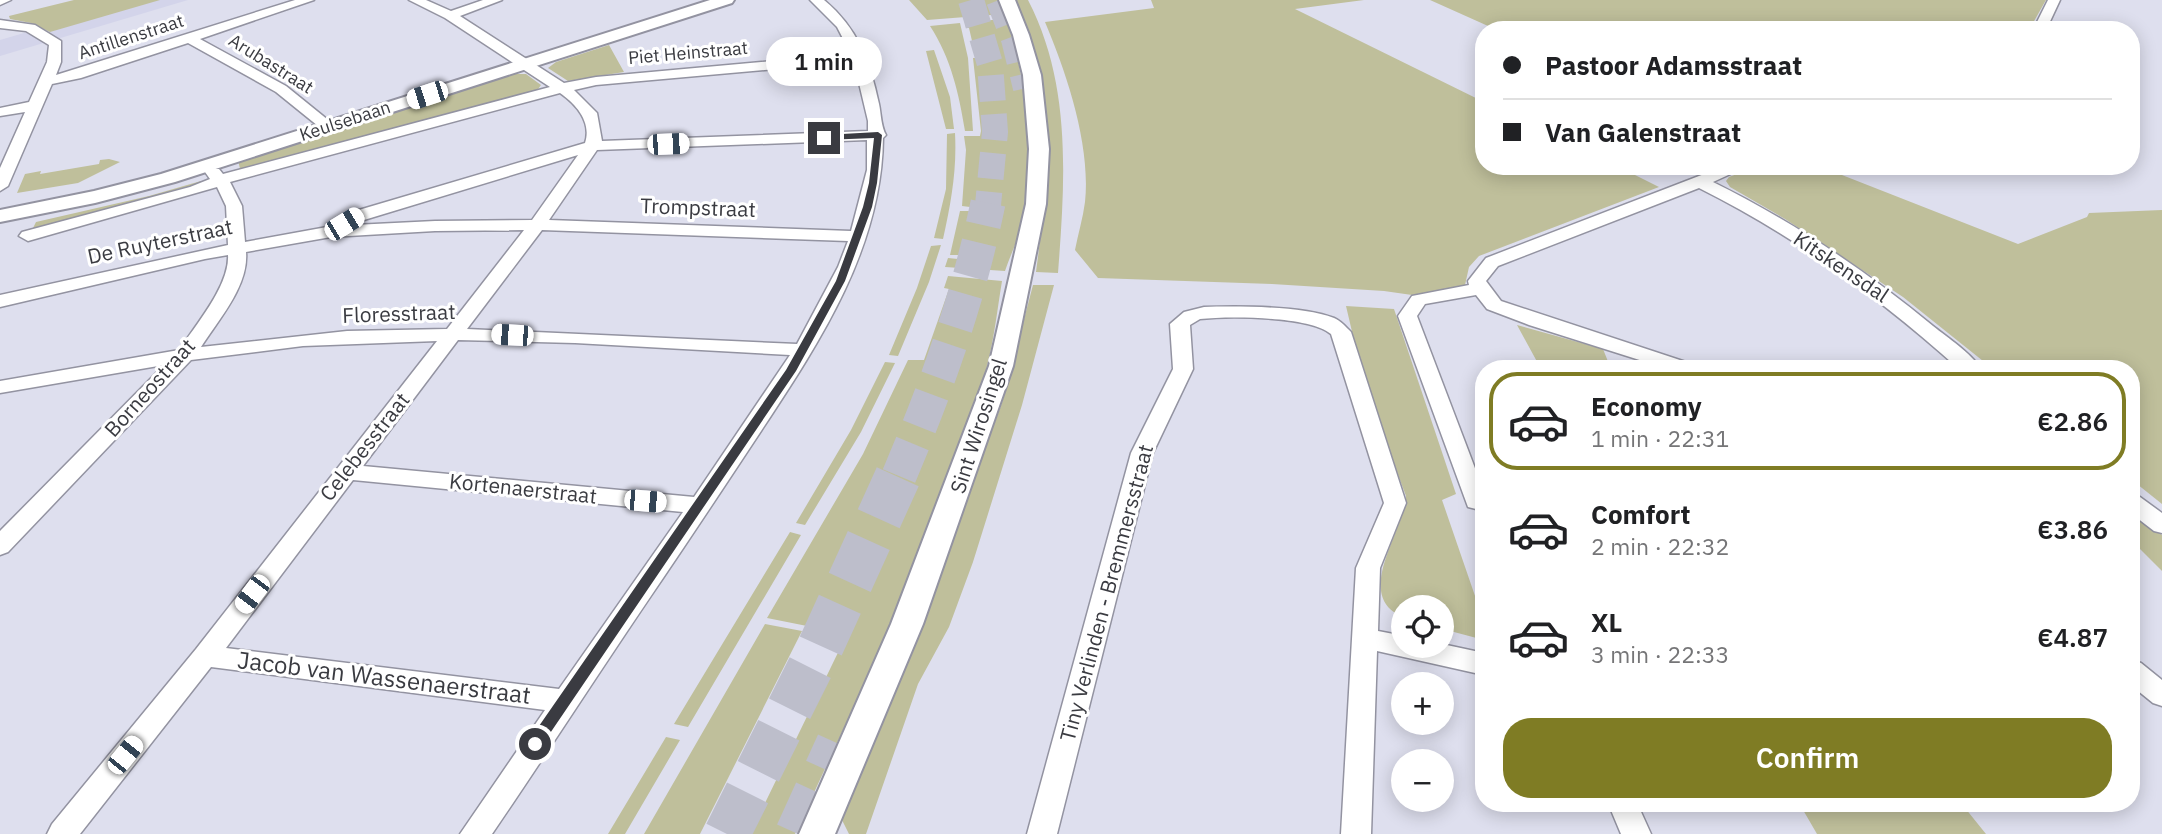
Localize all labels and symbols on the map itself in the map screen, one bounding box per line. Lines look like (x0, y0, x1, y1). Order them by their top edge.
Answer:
street label: Antillenstraat (75, 9, 186, 64)
street label: Arubastraat (225, 29, 318, 99)
street label: Piet Heinstraat (627, 36, 749, 69)
callout: 1 min (766, 37, 882, 86)
car (404, 79, 451, 111)
street label: Keulsebaan (296, 95, 393, 146)
route end (808, 122, 840, 154)
car (647, 133, 690, 155)
street label: Trompstraat (640, 191, 756, 223)
car (321, 204, 368, 244)
street label: De Ruyterstraat (85, 212, 235, 270)
street label: Kitskensdal (1788, 224, 1895, 309)
street label: Floresstraat (342, 297, 456, 329)
car (491, 323, 534, 347)
street label: Borneostraat (98, 332, 201, 443)
street label: Sint Wirosingel (943, 354, 1013, 497)
street label: Celebesstraat (313, 386, 415, 506)
street label: Tiny Verlinden - Bremmersstraat (1053, 441, 1159, 744)
street label: Kortenaerstraat (448, 466, 598, 510)
car (624, 489, 667, 513)
car (231, 571, 274, 617)
street label: Jacob van Wassenaerstraat (236, 643, 533, 711)
route start (519, 728, 551, 760)
car (104, 732, 147, 778)

